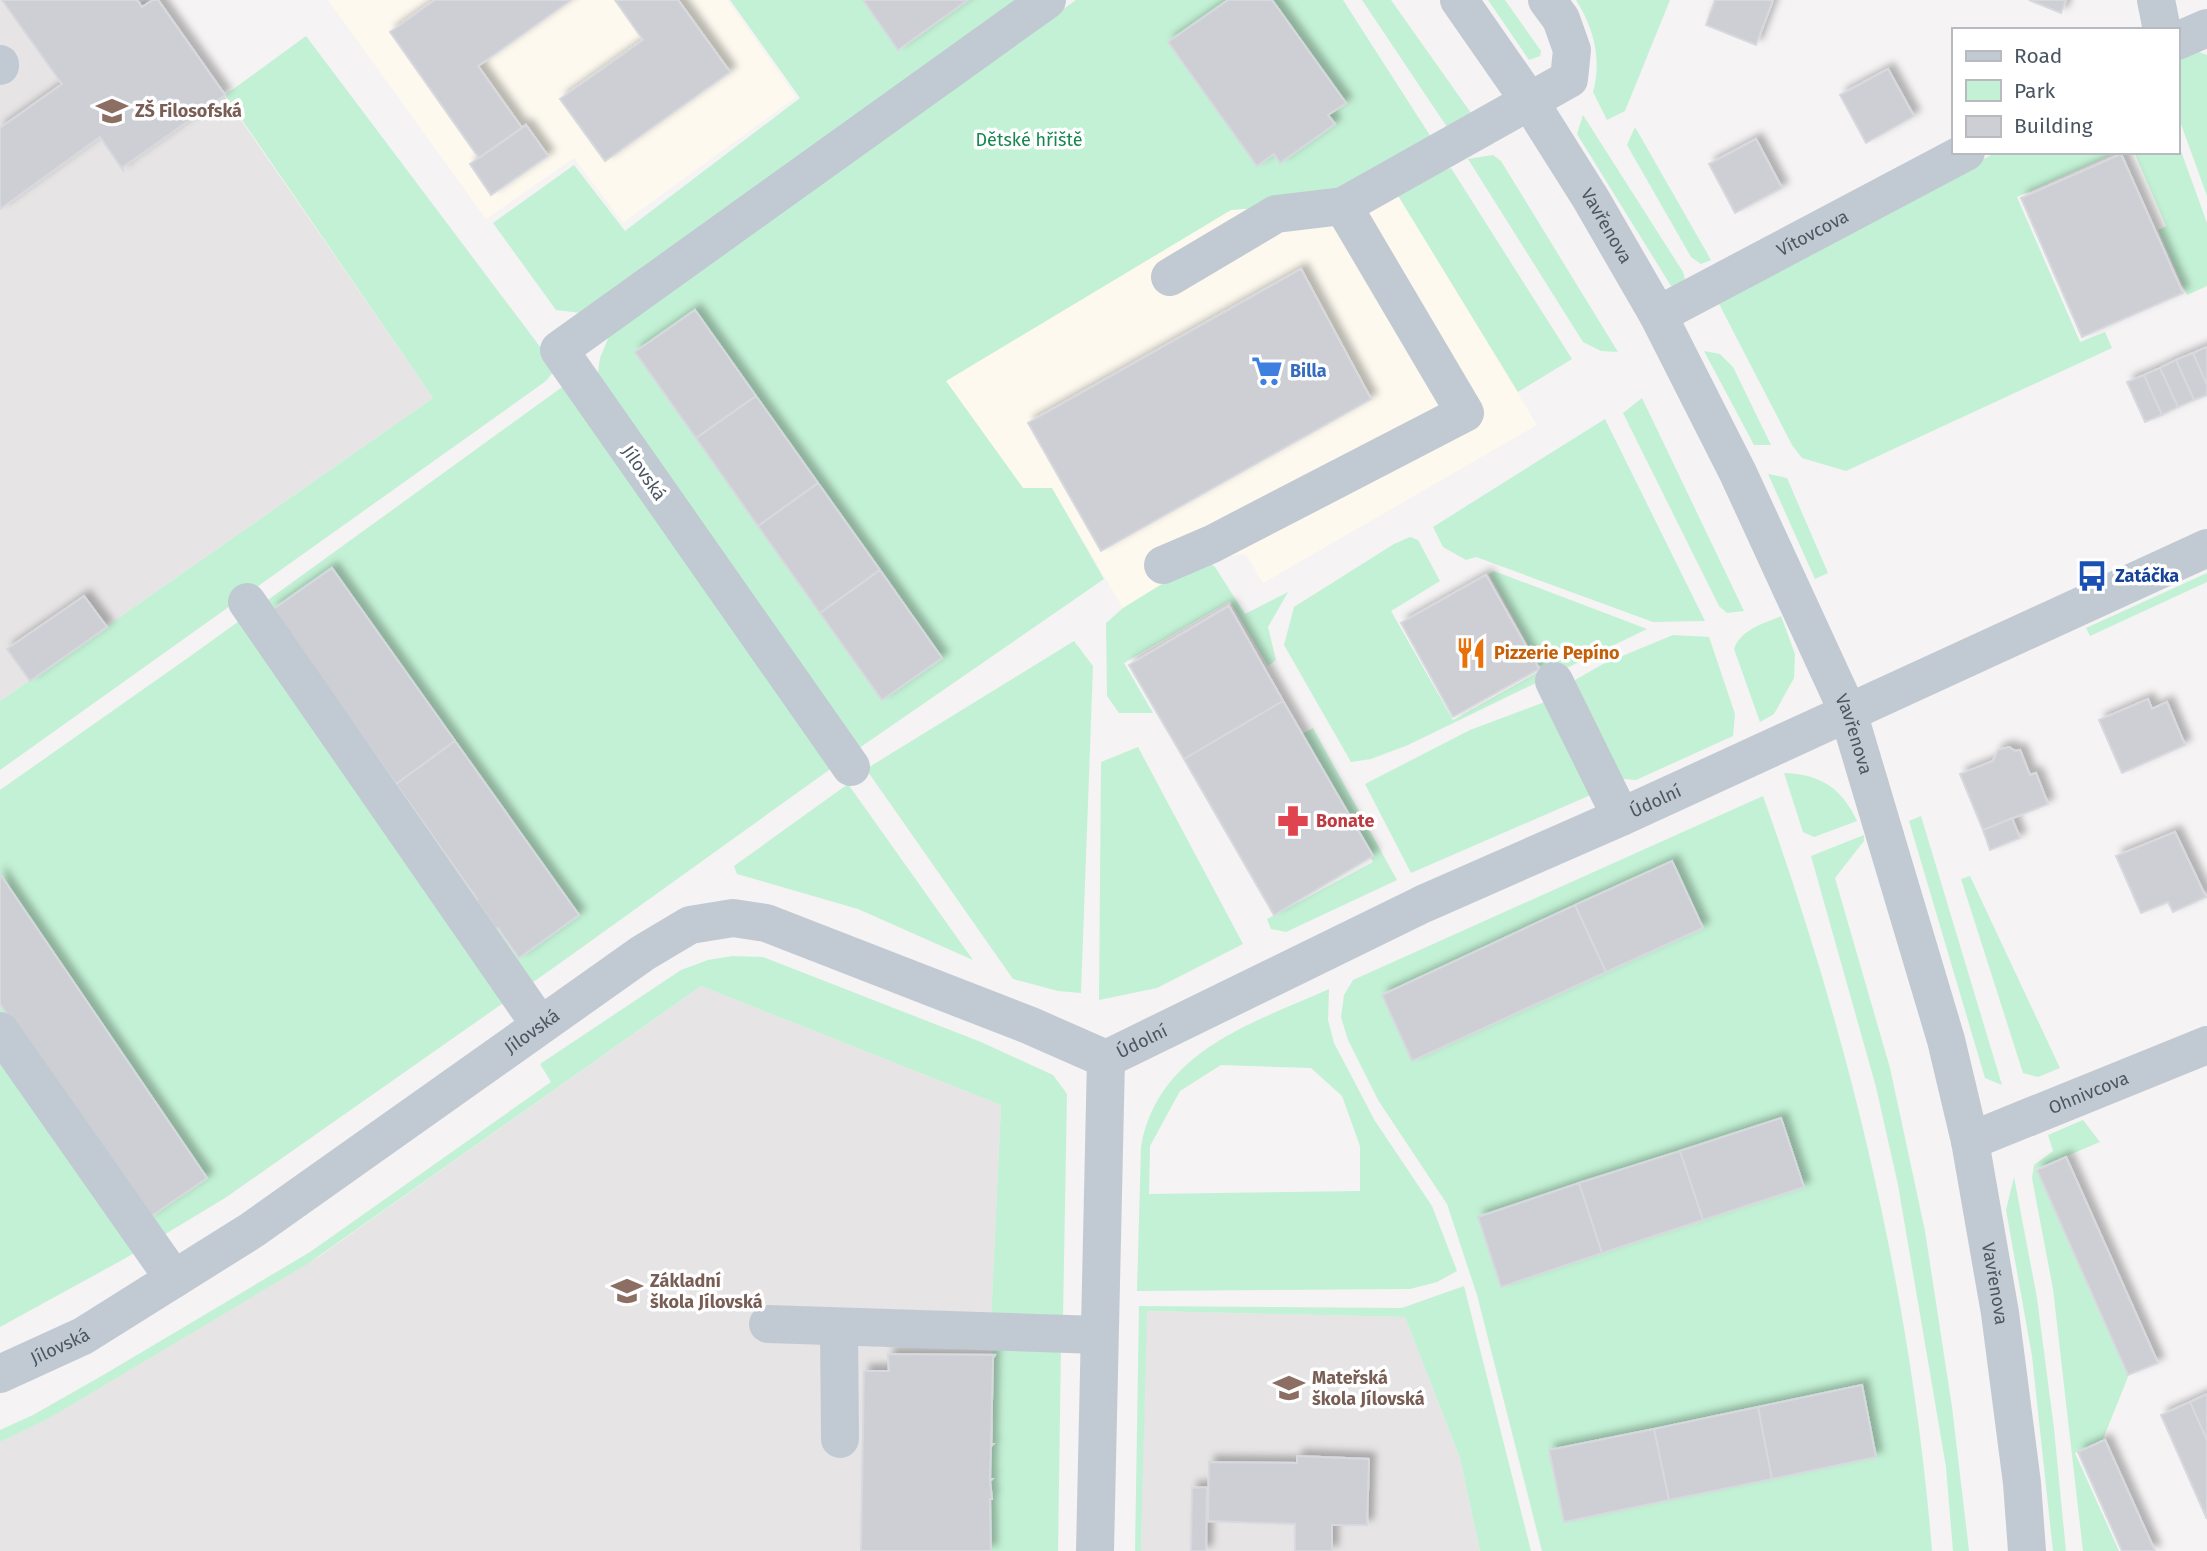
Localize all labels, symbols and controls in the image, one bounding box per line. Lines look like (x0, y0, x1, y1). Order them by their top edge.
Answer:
legend (1952, 28, 2179, 154)
text: Road (2014, 43, 2062, 69)
text: Park (2014, 78, 2056, 104)
school or university icon: ZŠ Filosofská (95, 94, 129, 128)
place label: ZŠ Filosofská (135, 99, 242, 122)
text: Building (2014, 113, 2093, 139)
park label: Dětské hřiště (976, 129, 1082, 151)
street label: Vavřenova (1576, 184, 1637, 268)
street label: Vítovcova (1773, 205, 1852, 261)
supermarket icon: Billa (1250, 354, 1284, 388)
place label: Billa (1290, 360, 1327, 382)
street label: Jílovská (617, 441, 671, 505)
bus stop icon: Zatáčka (2075, 559, 2109, 593)
place label: Zatáčka (2115, 565, 2179, 587)
restaurant icon: Pizzerie Pepíno (1454, 636, 1488, 670)
place label: Pizzerie Pepíno (1494, 642, 1620, 664)
street label: Vavřenova (1830, 690, 1877, 777)
street label: Údolní (1626, 780, 1685, 822)
pharmacy icon: Bonate (1276, 804, 1310, 838)
place label: Bonate (1316, 810, 1374, 832)
street label: Jílovská (500, 1005, 564, 1059)
street label: Údolní (1112, 1020, 1171, 1063)
street label: Ohnivcova (2045, 1067, 2132, 1119)
street label: Vavřenova (1977, 1241, 2012, 1326)
place label: Základní škola Jílovská (650, 1270, 763, 1313)
school or university icon: Základní škola Jílovská (610, 1274, 644, 1308)
street label: Jílovská (27, 1324, 94, 1370)
place label: Mateřská škola Jílovská (1312, 1367, 1425, 1410)
school or university icon: Mateřská škola Jílovská (1272, 1371, 1306, 1405)

